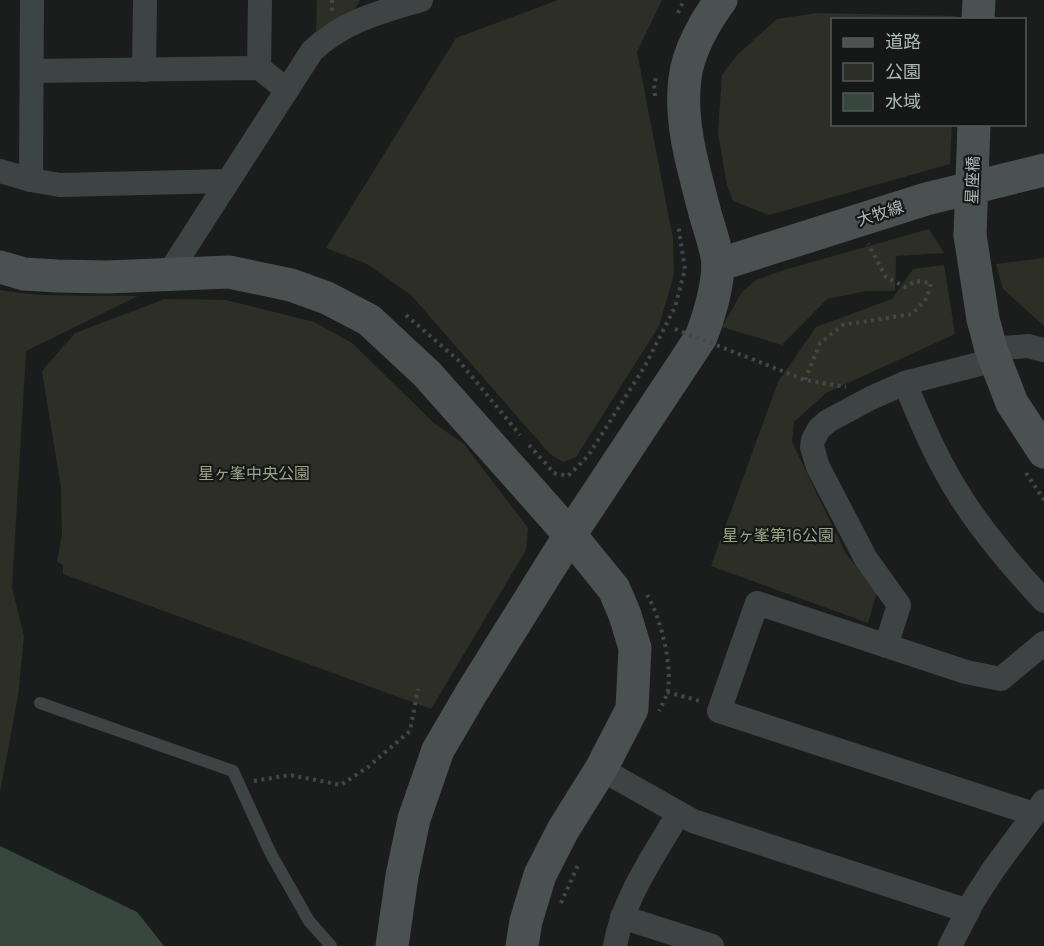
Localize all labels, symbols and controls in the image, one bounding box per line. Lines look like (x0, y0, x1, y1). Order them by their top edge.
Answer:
legend (831, 18, 1026, 126)
text: 道路 (885, 29, 921, 53)
text: 公園 (885, 59, 921, 83)
text: 水域 (885, 89, 921, 113)
street label: 星座橋 (960, 156, 984, 204)
street label: 大牧線 (854, 195, 906, 231)
park label: 星ヶ峯中央公園 (198, 462, 310, 484)
park label: 星ヶ峯第16公園 (722, 524, 834, 546)

